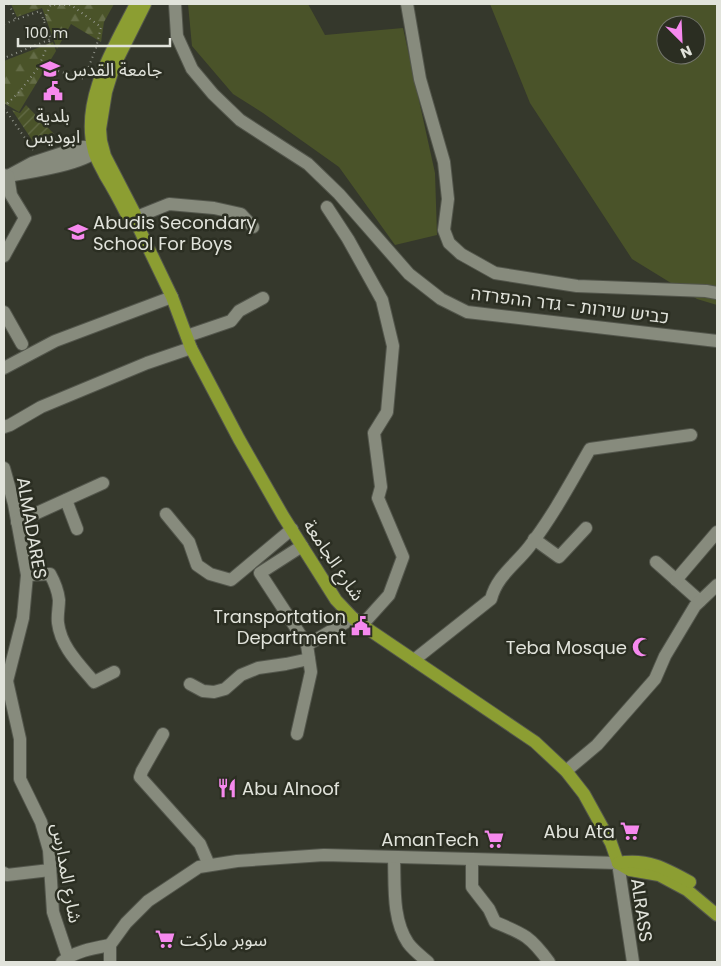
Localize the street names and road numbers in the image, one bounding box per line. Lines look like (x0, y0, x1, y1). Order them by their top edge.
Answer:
street label: כביש שירות - גדר ההפרדה (469, 280, 671, 330)
street label: ALMADARES (11, 475, 53, 581)
street label: شارع الجامعة (296, 514, 370, 607)
street label: شارع المدارس (44, 821, 88, 925)
street label: ALRASS (625, 877, 659, 943)

